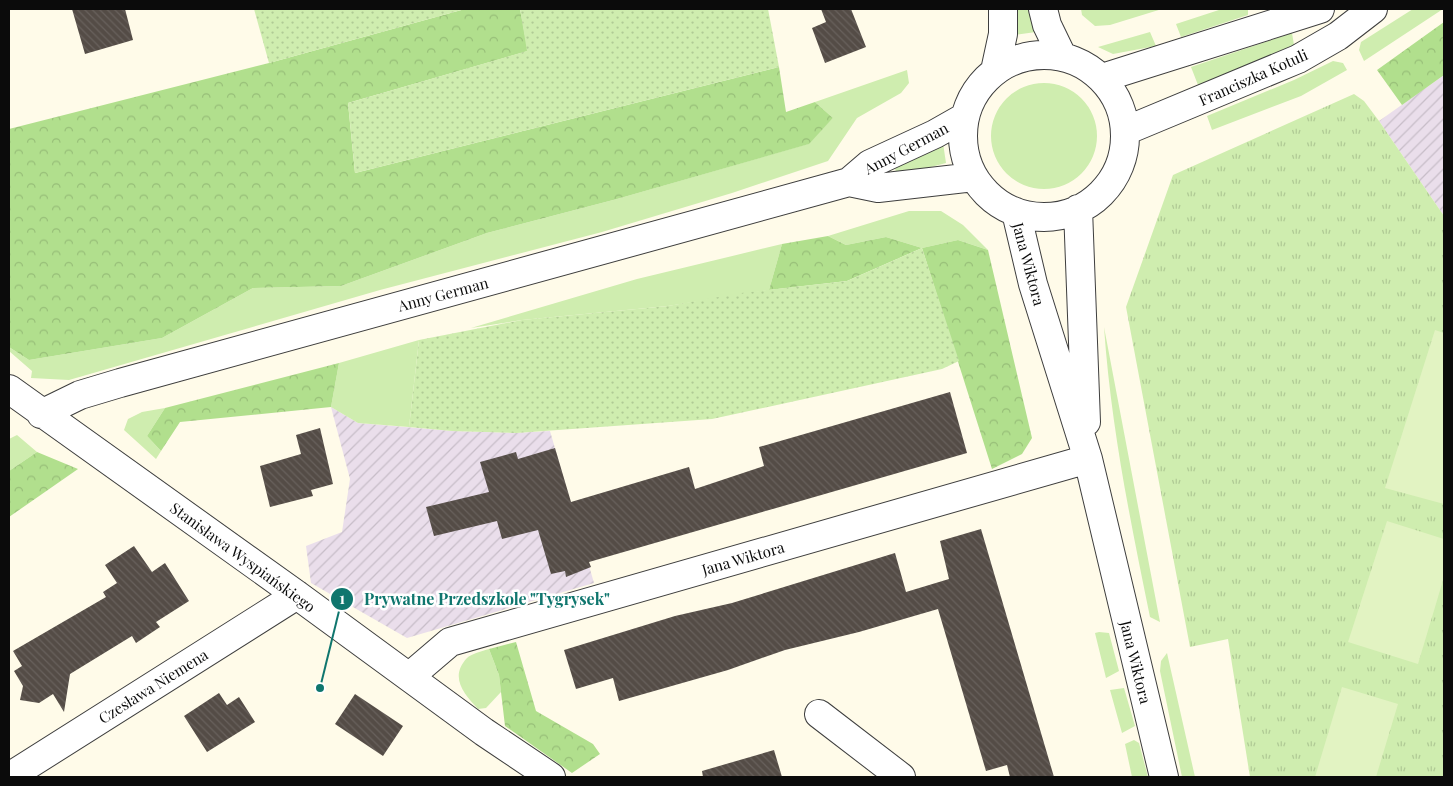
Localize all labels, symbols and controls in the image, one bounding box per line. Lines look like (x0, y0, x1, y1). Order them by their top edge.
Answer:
street label: Franciszka Kotuli (1195, 44, 1311, 110)
street label: Anny German (860, 117, 952, 179)
street label: Jana Wiktora (1008, 219, 1050, 308)
street label: Anny German (395, 272, 490, 316)
street label: Stanisława Wyspiańskiego (167, 498, 319, 616)
street label: Jana Wiktora (698, 537, 787, 580)
callout: Prywatne Przedszkole "Tygrysek" (329, 584, 620, 615)
text: 1 (339, 588, 345, 608)
text: Prywatne Przedszkole "Tygrysek" (364, 588, 610, 609)
street label: Jana Wiktora (1116, 617, 1156, 706)
street label: Czesława Niemena (94, 644, 212, 728)

